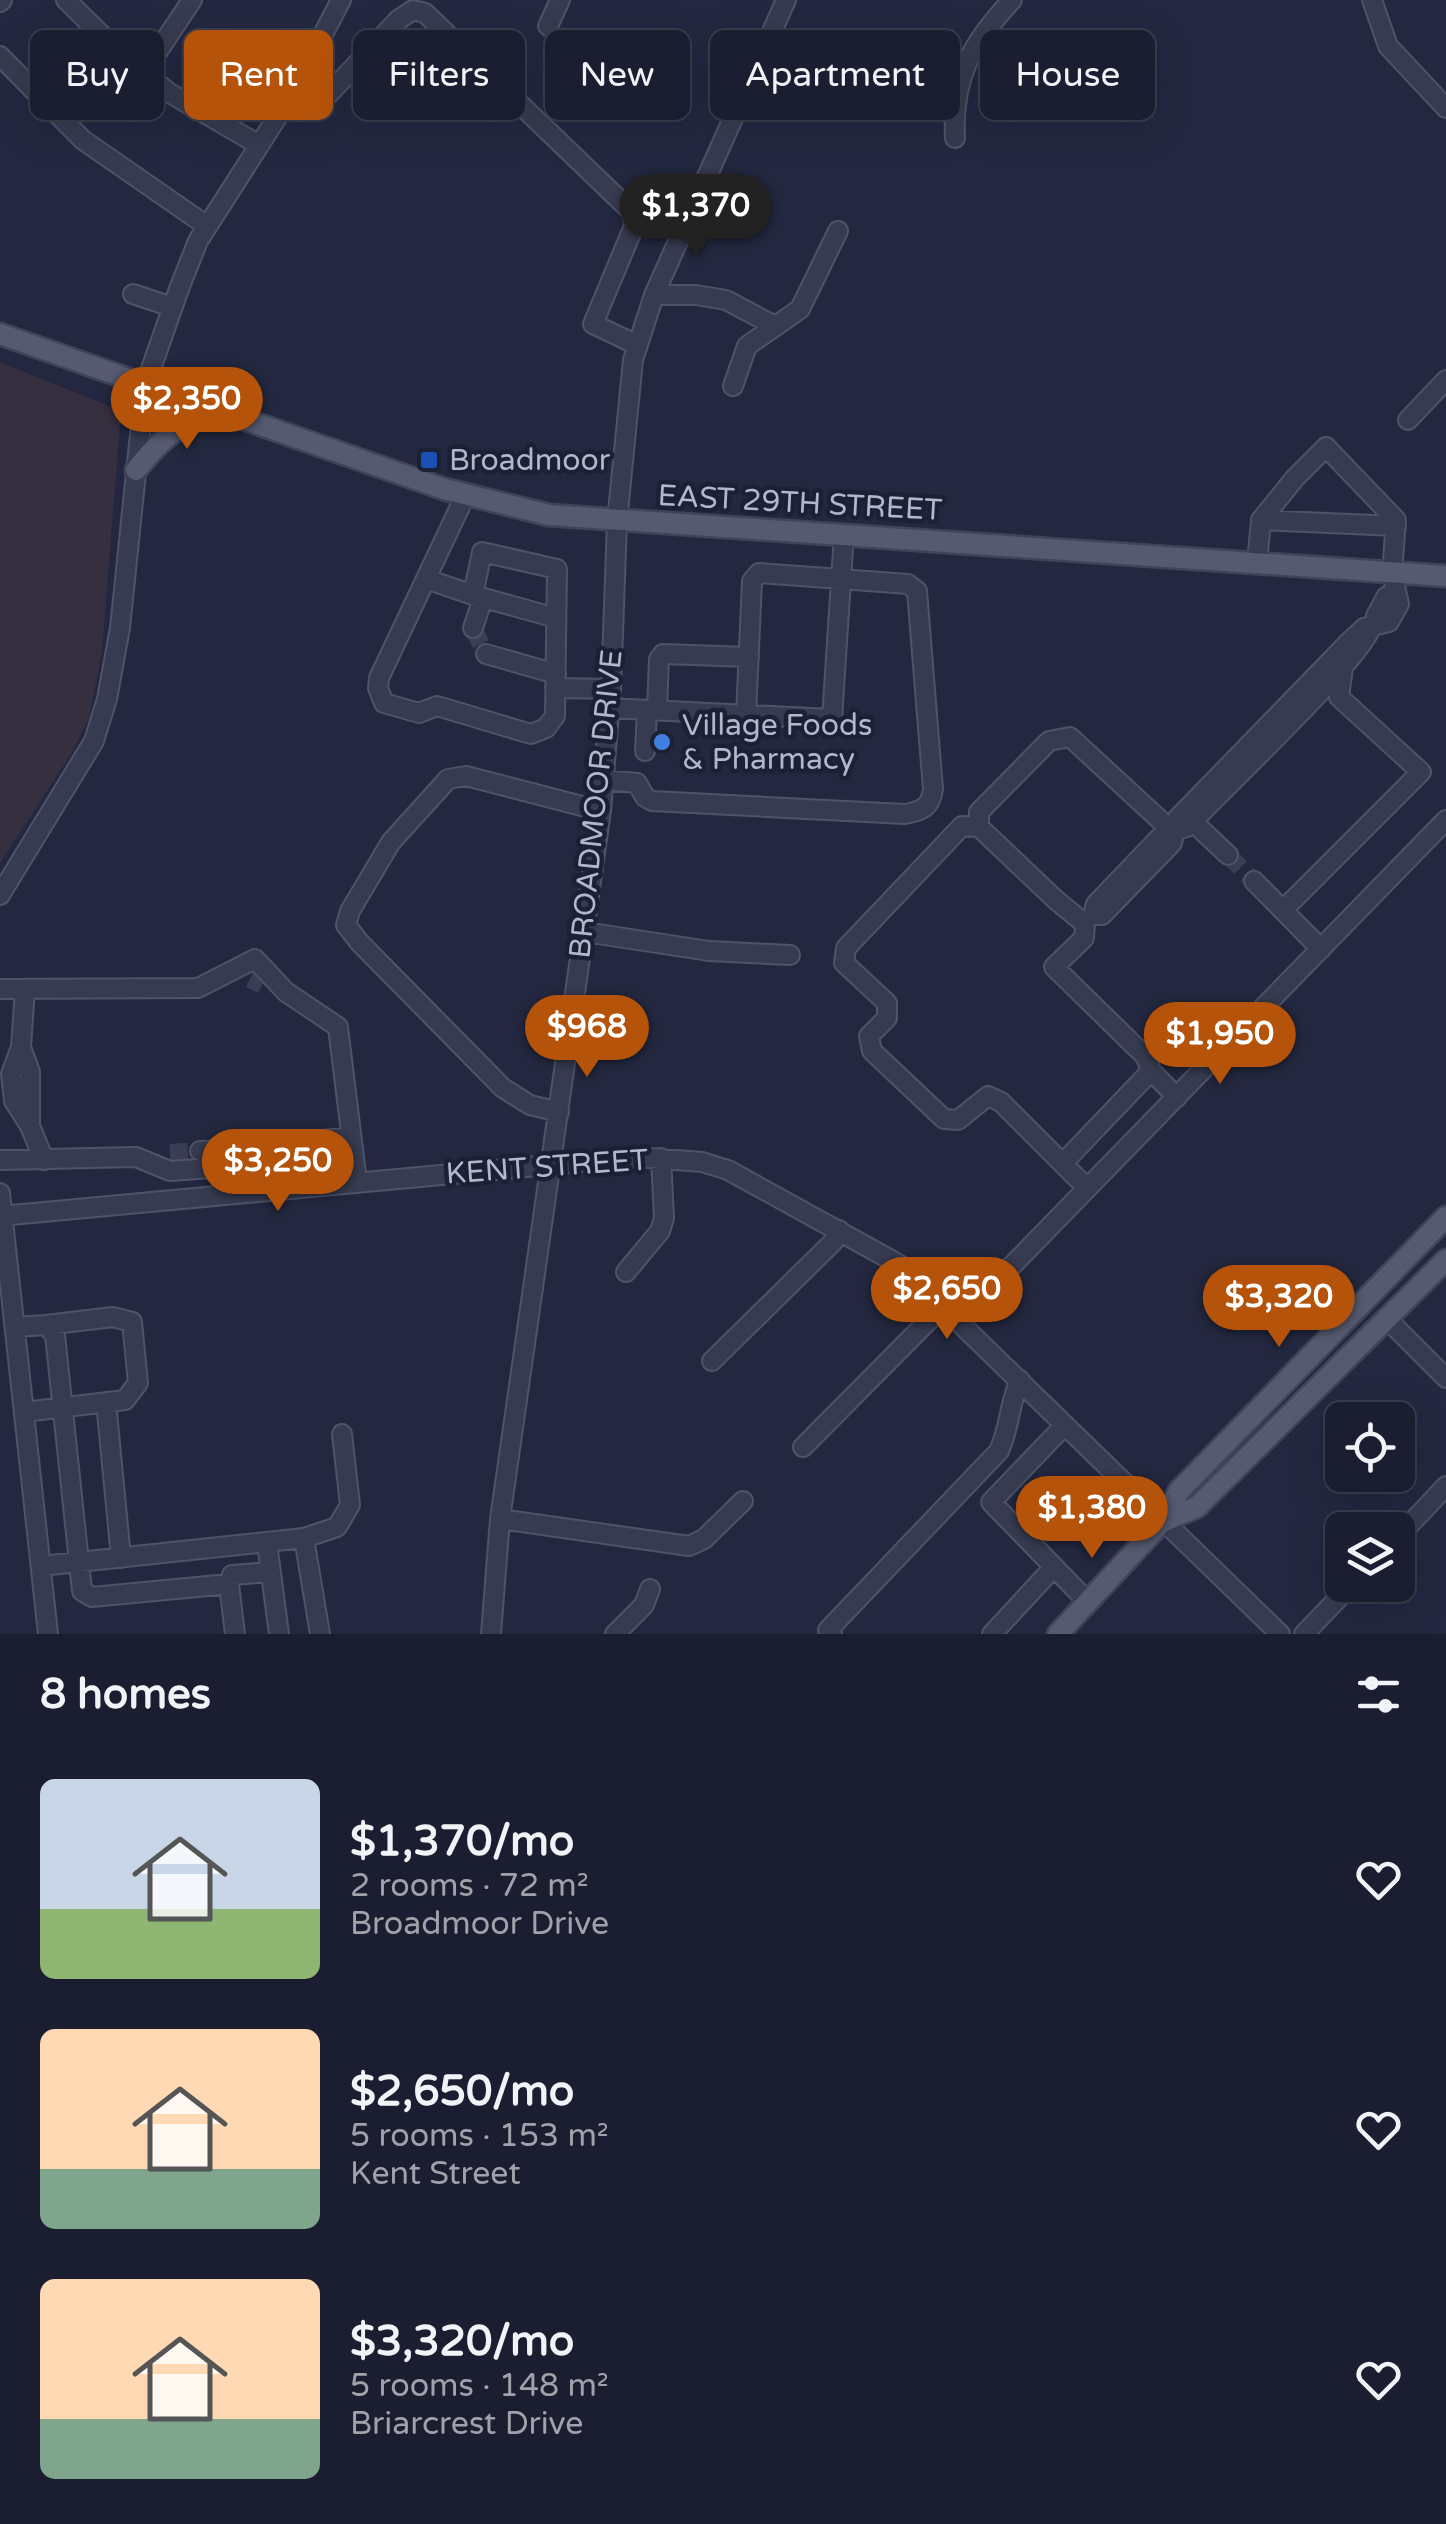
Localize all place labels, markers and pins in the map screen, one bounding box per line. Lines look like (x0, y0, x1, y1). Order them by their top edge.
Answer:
pin: $1,370 (615, 174, 777, 259)
pin: $2,350 (106, 367, 268, 452)
place label: Broadmoor (449, 442, 611, 479)
marker: Broadmoor (418, 449, 440, 471)
place label: Village Foods & Pharmacy (682, 707, 872, 778)
marker: Village Foods & Pharmacy (651, 731, 673, 753)
pin: $968 (528, 995, 646, 1080)
pin: $1,950 (1139, 1002, 1301, 1087)
pin: $3,250 (197, 1129, 359, 1214)
pin: $2,650 (866, 1257, 1028, 1342)
pin: $3,320 (1198, 1265, 1360, 1350)
pin: $1,380 (1011, 1476, 1173, 1561)

